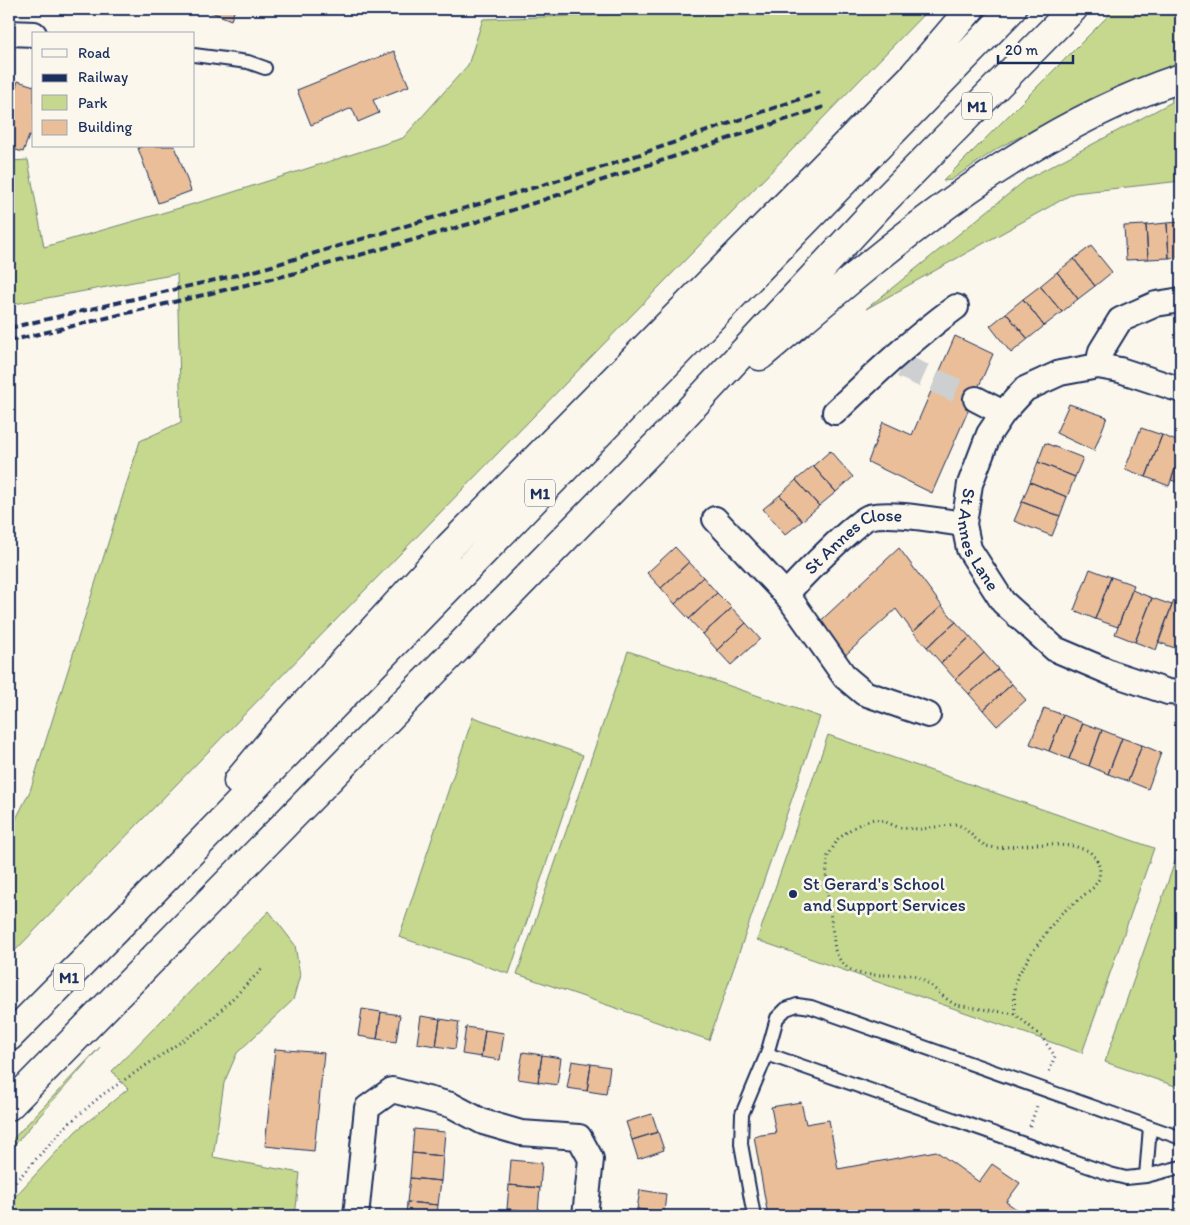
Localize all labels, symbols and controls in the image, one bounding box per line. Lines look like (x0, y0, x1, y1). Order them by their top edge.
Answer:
legend (32, 32, 195, 148)
scale bar (998, 32, 1072, 64)
text: 20 m (1005, 41, 1039, 59)
text: Road (78, 44, 111, 62)
text: Railway (78, 68, 128, 86)
road number: M1 (962, 92, 992, 120)
text: Park (78, 94, 108, 112)
text: Building (78, 118, 132, 136)
road number: M1 (525, 479, 555, 506)
street label: St Annes Lane (953, 487, 1004, 595)
street label: St Annes Close (800, 504, 903, 579)
place label: St Gerard's School and Support Services (803, 873, 966, 916)
marker: St Gerard's School and Support Services (787, 888, 799, 900)
road number: M1 (54, 964, 84, 990)

